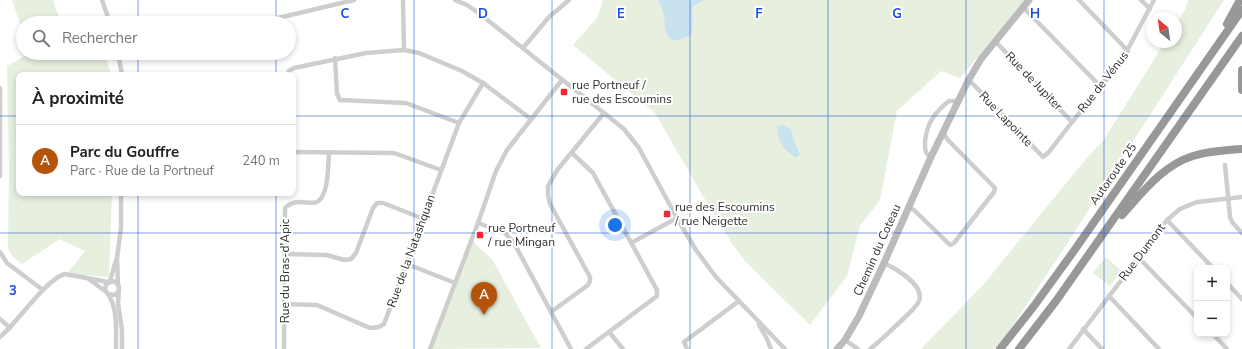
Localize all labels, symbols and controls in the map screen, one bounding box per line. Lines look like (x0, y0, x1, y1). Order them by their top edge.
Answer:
text: C (341, 5, 350, 23)
text: D (478, 5, 488, 23)
text: E (617, 5, 625, 23)
text: F (755, 5, 763, 23)
text: G (892, 5, 902, 23)
text: H (1030, 5, 1040, 23)
north arrow (1146, 12, 1182, 48)
search box (16, 16, 296, 60)
icon: search (30, 27, 52, 49)
text: Rechercher (62, 28, 137, 48)
street label: Rue de Jupiter (1002, 48, 1067, 114)
street label: Rue de Vénus (1074, 48, 1132, 116)
place label: rue Portneuf / rue des Escoumins (572, 77, 672, 107)
text: À proximité (32, 87, 124, 110)
marker: rue Portneuf / rue des Escoumins (559, 87, 569, 97)
street label: Rue Lapointe (976, 88, 1036, 150)
street label: Autoroute 25 (1086, 140, 1140, 208)
text: Parc du Gouffre (70, 142, 179, 162)
text: A (40, 152, 50, 170)
text: 240 m (242, 152, 280, 170)
text: Parc · Rue de la Portneuf (70, 162, 214, 180)
street label: Rue de la Natashquan (383, 192, 439, 310)
place label: rue des Escoumins / rue Neigette (674, 199, 775, 229)
street label: Chemin du Coteau (850, 202, 904, 298)
marker: rue des Escoumins / rue Neigette (662, 209, 672, 219)
your location (605, 215, 625, 235)
street label: Rue du Bras-d'Apic (277, 218, 293, 323)
street label: Rue Dumont (1115, 219, 1169, 284)
place label: rue Portneuf / rue Mingan (487, 220, 556, 250)
marker: rue Portneuf / rue Mingan (475, 230, 485, 240)
map controls (1194, 265, 1230, 337)
button: + (1194, 265, 1230, 301)
text: 3 (9, 282, 17, 300)
pin: A (471, 282, 497, 315)
button: − (1194, 301, 1230, 337)

